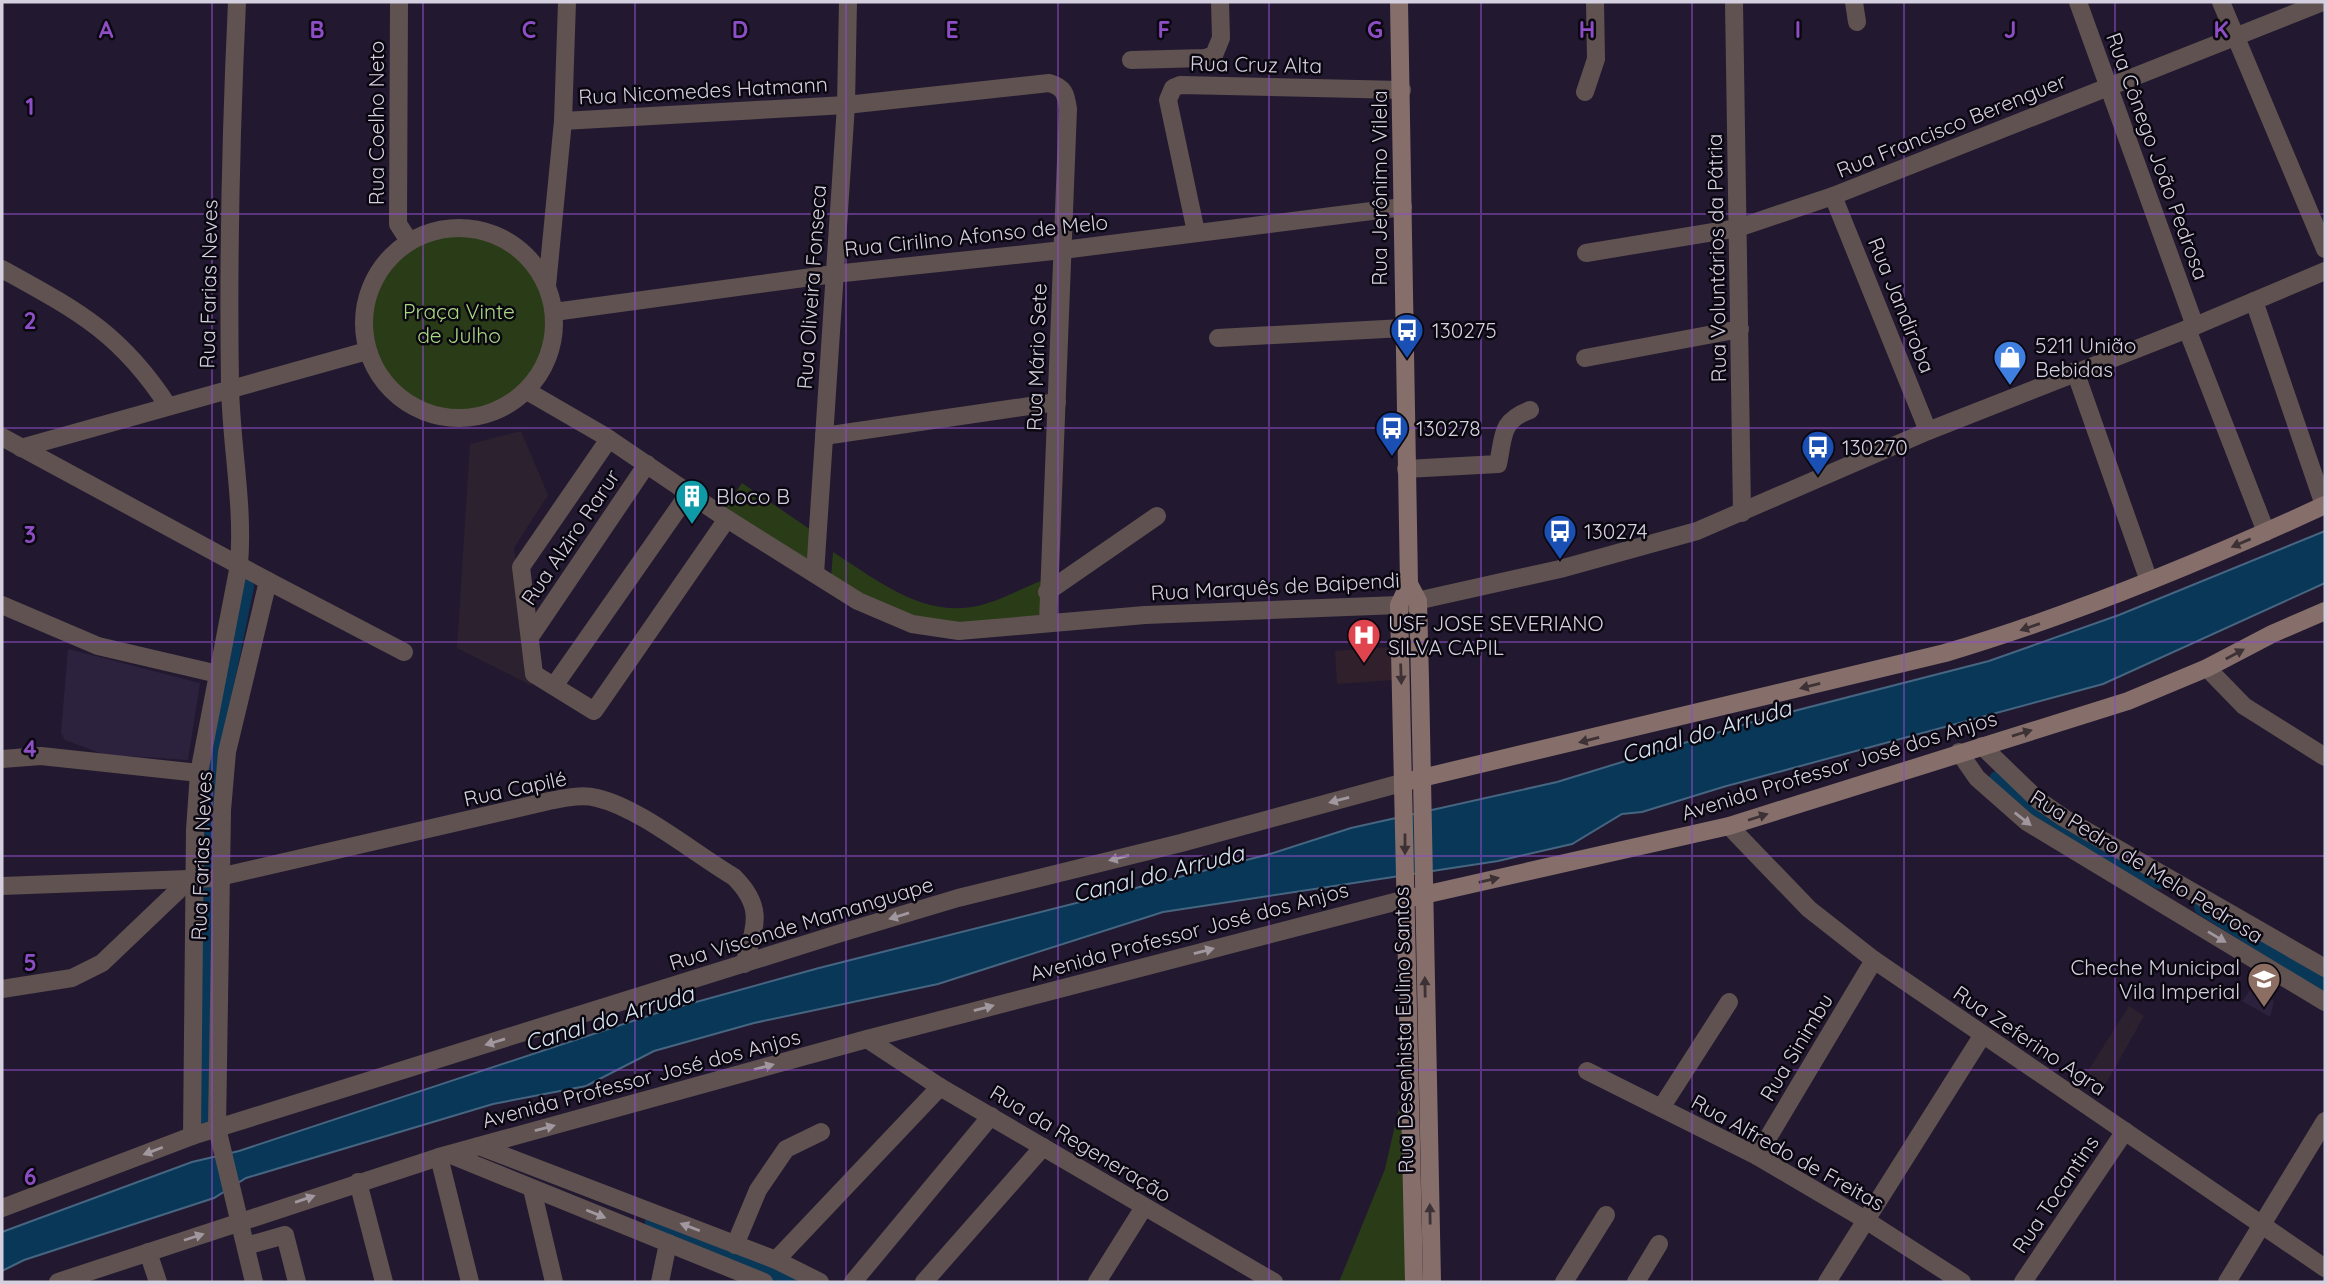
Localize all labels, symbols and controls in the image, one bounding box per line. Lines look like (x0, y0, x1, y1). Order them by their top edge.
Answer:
text: A (99, 15, 114, 44)
text: B (309, 15, 325, 44)
text: C (522, 15, 536, 44)
text: D (732, 15, 748, 44)
text: E (945, 15, 959, 44)
text: F (1158, 15, 1170, 44)
text: G (1367, 15, 1383, 44)
text: H (1579, 15, 1595, 44)
text: I (1795, 15, 1801, 44)
text: J (2004, 15, 2016, 44)
text: K (2213, 15, 2229, 44)
street label: Rua Cônego João Pedrosa (2101, 29, 2215, 283)
street label: Rua Coelho Neto (363, 41, 389, 205)
street label: Rua Cruz Alta (1190, 50, 1322, 78)
street label: Rua Francisco Berenguer (1832, 67, 2070, 183)
street label: Rua Nicomedes Hatmann (578, 70, 828, 110)
street label: Rua Jerônimo Vilela (1366, 90, 1392, 286)
text: 1 (26, 92, 34, 121)
street label: Rua Voluntários da Pátria (1701, 133, 1731, 383)
street label: Rua Oliveira Fonseca (791, 184, 831, 390)
street label: Rua Farias Neves (194, 199, 222, 369)
street label: Rua Cirilino Afonso de Melo (843, 208, 1109, 262)
street label: Rua Jandiroba (1863, 233, 1941, 377)
street label: Rua Mário Sete (1020, 283, 1052, 431)
park label: Praça Vinte de Julho (403, 298, 515, 348)
text: 2 (23, 306, 37, 335)
bus stop icon: 130275 (1388, 311, 1426, 360)
place label: 130275 (1432, 317, 1497, 343)
place label: 5211 União Bebidas (2035, 332, 2136, 382)
shop icon: 5211 União Bebidas (1991, 338, 2029, 387)
bus stop icon: 130278 (1373, 409, 1411, 458)
place label: 130278 (1416, 415, 1481, 441)
bus stop icon: 130270 (1799, 428, 1837, 477)
place label: 130270 (1842, 434, 1908, 460)
street label: Rua Alziro Rarur (515, 464, 625, 610)
building icon: Bloco B (673, 477, 711, 526)
place label: Bloco B (716, 483, 790, 509)
bus stop icon: 130274 (1541, 512, 1579, 561)
place label: 130274 (1584, 518, 1648, 544)
text: 3 (24, 520, 36, 549)
one-way arrow (2230, 537, 2251, 548)
street label: Rua Marquês de Baipendi (1150, 566, 1400, 606)
place label: USF JOSE SEVERIANO SILVA CAPIL (1388, 610, 1604, 660)
hospital icon: USF JOSE SEVERIANO SILVA CAPIL (1345, 616, 1383, 665)
one-way arrow (2019, 622, 2040, 633)
one-way arrow (2225, 648, 2245, 660)
one-way arrow (1396, 663, 1407, 685)
one-way arrow (1799, 681, 1821, 692)
water label: Canal do Arruda (1618, 693, 1795, 769)
street label: Avenida Professor José dos Anjos (1678, 705, 2000, 825)
one-way arrow (2012, 728, 2033, 738)
text: 4 (23, 734, 37, 763)
one-way arrow (1578, 735, 1600, 746)
street label: Rua Capilé (461, 764, 569, 812)
street label: Rua Farias Neves (185, 771, 217, 941)
street label: Rua Pedro de Melo Pedrosa (2026, 784, 2268, 948)
one-way arrow (1328, 795, 1350, 806)
one-way arrow (1748, 811, 1769, 821)
one-way arrow (2014, 811, 2032, 825)
one-way arrow (1399, 833, 1411, 855)
water label: Canal do Arruda (1069, 837, 1248, 908)
one-way arrow (1108, 853, 1130, 864)
street label: Rua Visconde Mamanguape (666, 870, 936, 976)
one-way arrow (1478, 875, 1500, 886)
street label: Avenida Professor José dos Anjos (1027, 876, 1351, 986)
street label: Rua Desenhista Eulino Santos (1387, 886, 1419, 1174)
one-way arrow (888, 911, 909, 921)
one-way arrow (2207, 931, 2226, 944)
one-way arrow (1193, 945, 1215, 956)
text: 5 (23, 948, 37, 977)
place label: Cheche Municipal Vila Imperial (2070, 954, 2240, 1004)
school or university icon: Cheche Municipal Vila Imperial (2245, 960, 2283, 1009)
one-way arrow (1419, 975, 1431, 997)
water label: Canal do Arruda (521, 978, 698, 1058)
street label: Rua Zeferino Agra (1949, 979, 2111, 1101)
street label: Rua Sinimbu (1754, 988, 1838, 1106)
one-way arrow (973, 1002, 995, 1013)
street label: Avenida Professor José dos Anjos (479, 1023, 803, 1133)
one-way arrow (484, 1037, 505, 1047)
one-way arrow (753, 1061, 775, 1072)
street label: Rua da Regeneração (986, 1079, 1176, 1207)
street label: Rua Alfredo de Freitas (1687, 1088, 1889, 1216)
one-way arrow (534, 1122, 556, 1133)
street label: Rua Tocantins (2006, 1130, 2104, 1258)
one-way arrow (142, 1146, 163, 1157)
text: 6 (24, 1162, 36, 1191)
one-way arrow (294, 1193, 315, 1204)
one-way arrow (1424, 1203, 1436, 1225)
one-way arrow (585, 1209, 606, 1220)
one-way arrow (679, 1222, 700, 1233)
one-way arrow (184, 1231, 205, 1241)

